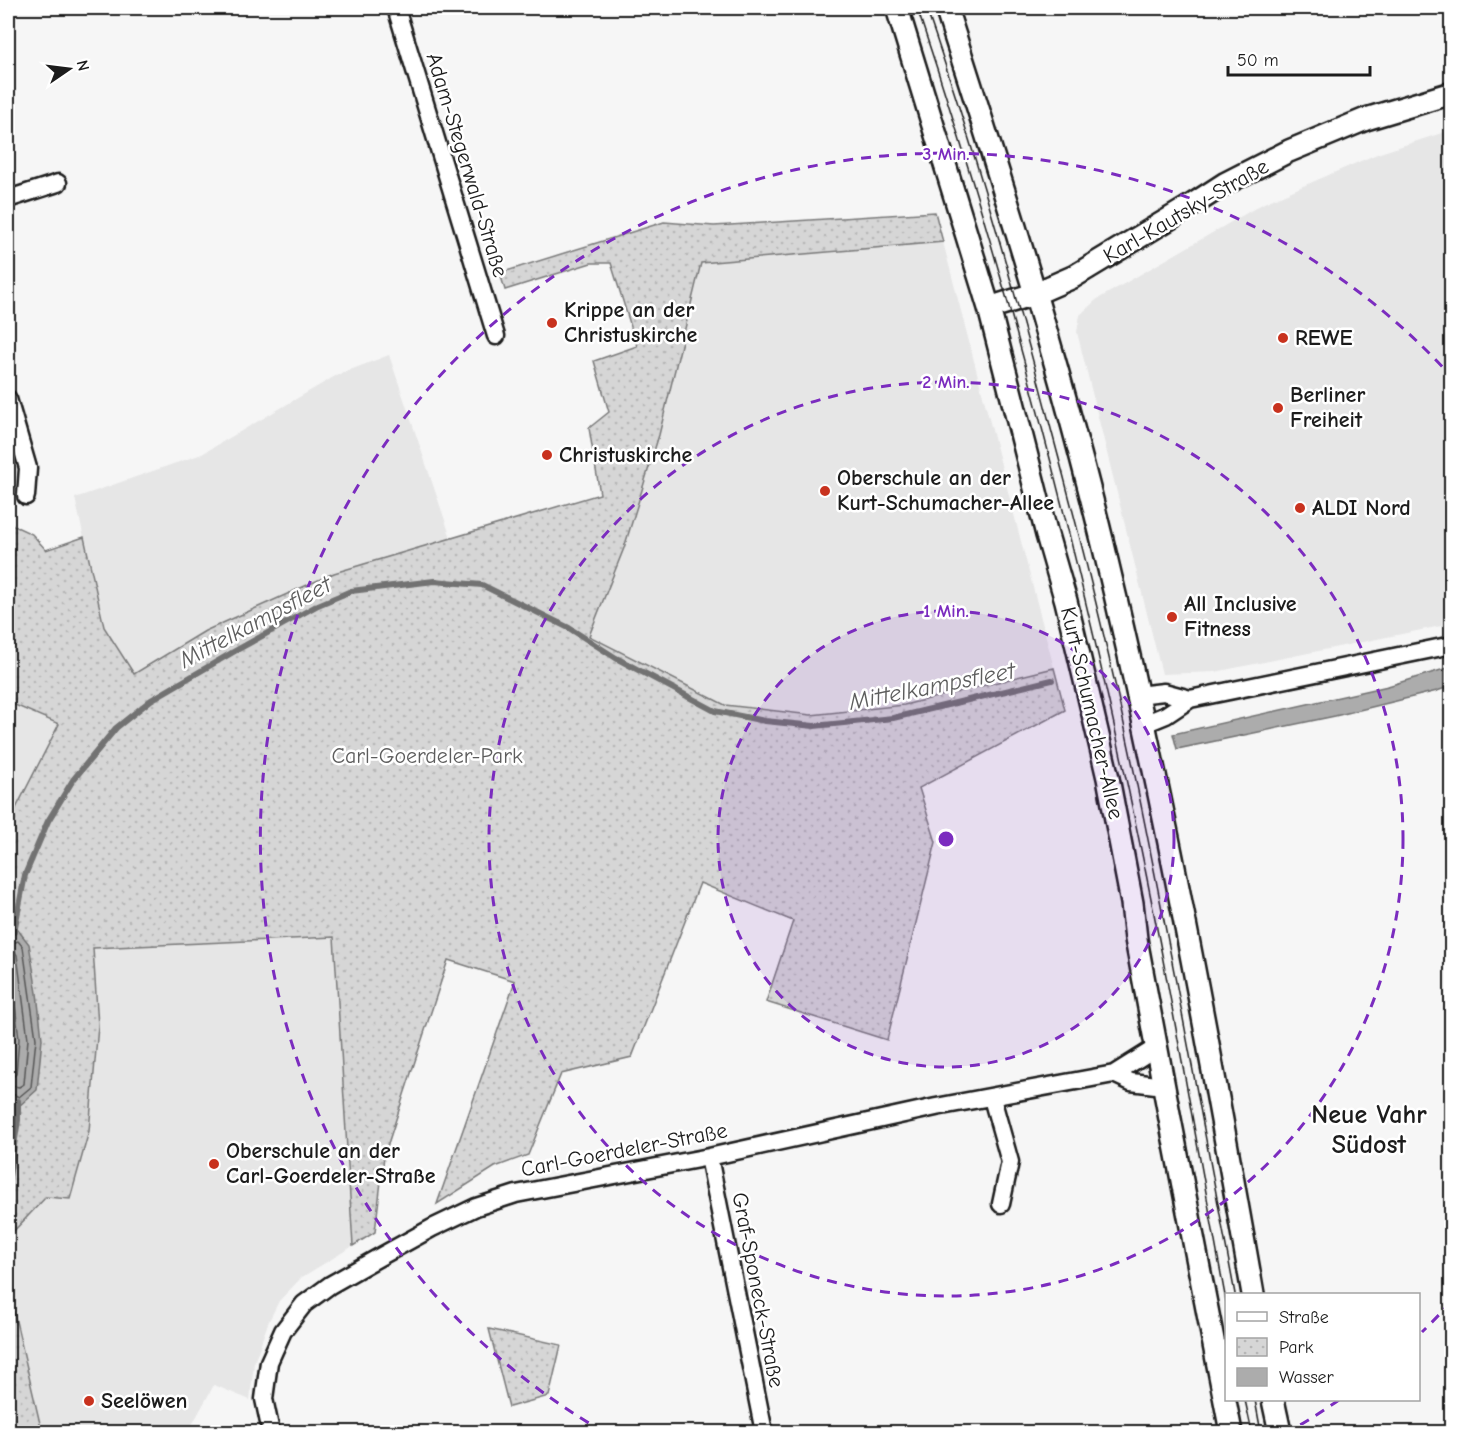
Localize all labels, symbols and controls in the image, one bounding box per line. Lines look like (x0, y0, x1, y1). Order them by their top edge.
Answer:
north arrow (39, 39, 99, 99)
scale bar (1228, 39, 1370, 77)
street label: Adam-Stegerwald-Straße (420, 50, 514, 280)
text: 50 m (1237, 50, 1279, 71)
text: N (73, 58, 93, 73)
text: 3 Min. (922, 144, 970, 165)
street label: Karl-Kautsky-Straße (1099, 153, 1273, 269)
place label: Krippe an der Christuskirche (564, 297, 698, 348)
marker: Krippe an der Christuskirche (545, 316, 559, 330)
place label: REWE (1295, 325, 1353, 351)
marker: REWE (1276, 331, 1290, 345)
text: 2 Min. (922, 372, 970, 393)
place label: Berliner Freiheit (1290, 382, 1365, 433)
marker: Berliner Freiheit (1271, 401, 1285, 415)
place label: Christuskirche (559, 442, 693, 468)
marker: Christuskirche (540, 448, 554, 462)
place label: Oberschule an der Kurt-Schumacher-Allee (837, 465, 1054, 516)
marker: Oberschule an der Kurt-Schumacher-Allee (818, 484, 832, 498)
place label: ALDI Nord (1312, 495, 1411, 521)
marker: ALDI Nord (1293, 501, 1307, 515)
water label: Mittelkampsfleet (173, 569, 337, 674)
place label: All Inclusive Fitness (1184, 591, 1297, 642)
text: 1 Min. (923, 601, 969, 622)
street label: Kurt-Schumacher-Allee (1055, 604, 1129, 822)
marker: All Inclusive Fitness (1165, 610, 1179, 624)
water label: Mittelkampsfleet (846, 656, 1019, 716)
park label: Carl-Goerdeler-Park (331, 743, 523, 769)
centre of rings (936, 829, 956, 849)
district label: Neue Vahr Südost (1311, 1100, 1427, 1160)
street label: Carl-Goerdeler-Straße (519, 1117, 729, 1183)
place label: Oberschule an der Carl-Goerdeler-Straße (226, 1138, 436, 1189)
marker: Oberschule an der Carl-Goerdeler-Straße (207, 1157, 221, 1171)
street label: Graf-Sponeck-Straße (726, 1190, 790, 1390)
legend (1225, 1293, 1420, 1401)
text: Straße (1279, 1307, 1329, 1328)
text: Park (1279, 1337, 1314, 1358)
text: Wasser (1279, 1367, 1335, 1388)
place label: Seelöwen (101, 1388, 188, 1414)
marker: Seelöwen (82, 1394, 96, 1408)

